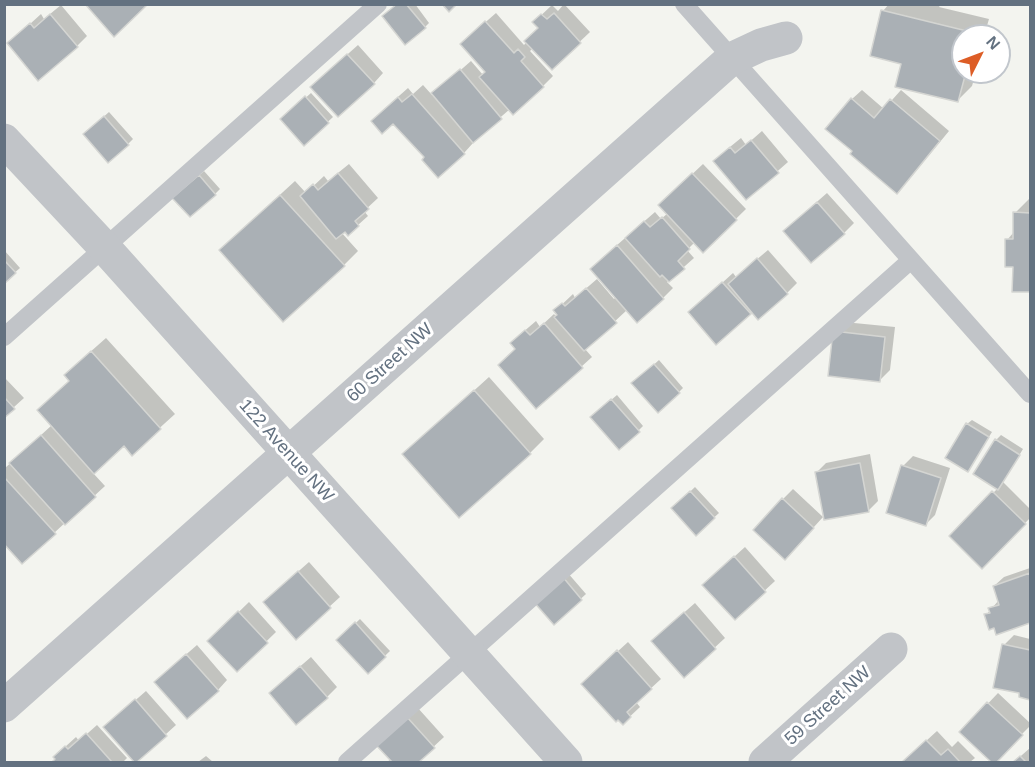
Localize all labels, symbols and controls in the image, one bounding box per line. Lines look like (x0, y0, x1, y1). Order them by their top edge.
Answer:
north arrow (951, 24, 1011, 84)
text: N (983, 33, 1003, 53)
street label: 60 Street NW (343, 319, 437, 407)
street label: 122 Avenue NW (234, 395, 338, 507)
street label: 59 Street NW (781, 662, 875, 750)

